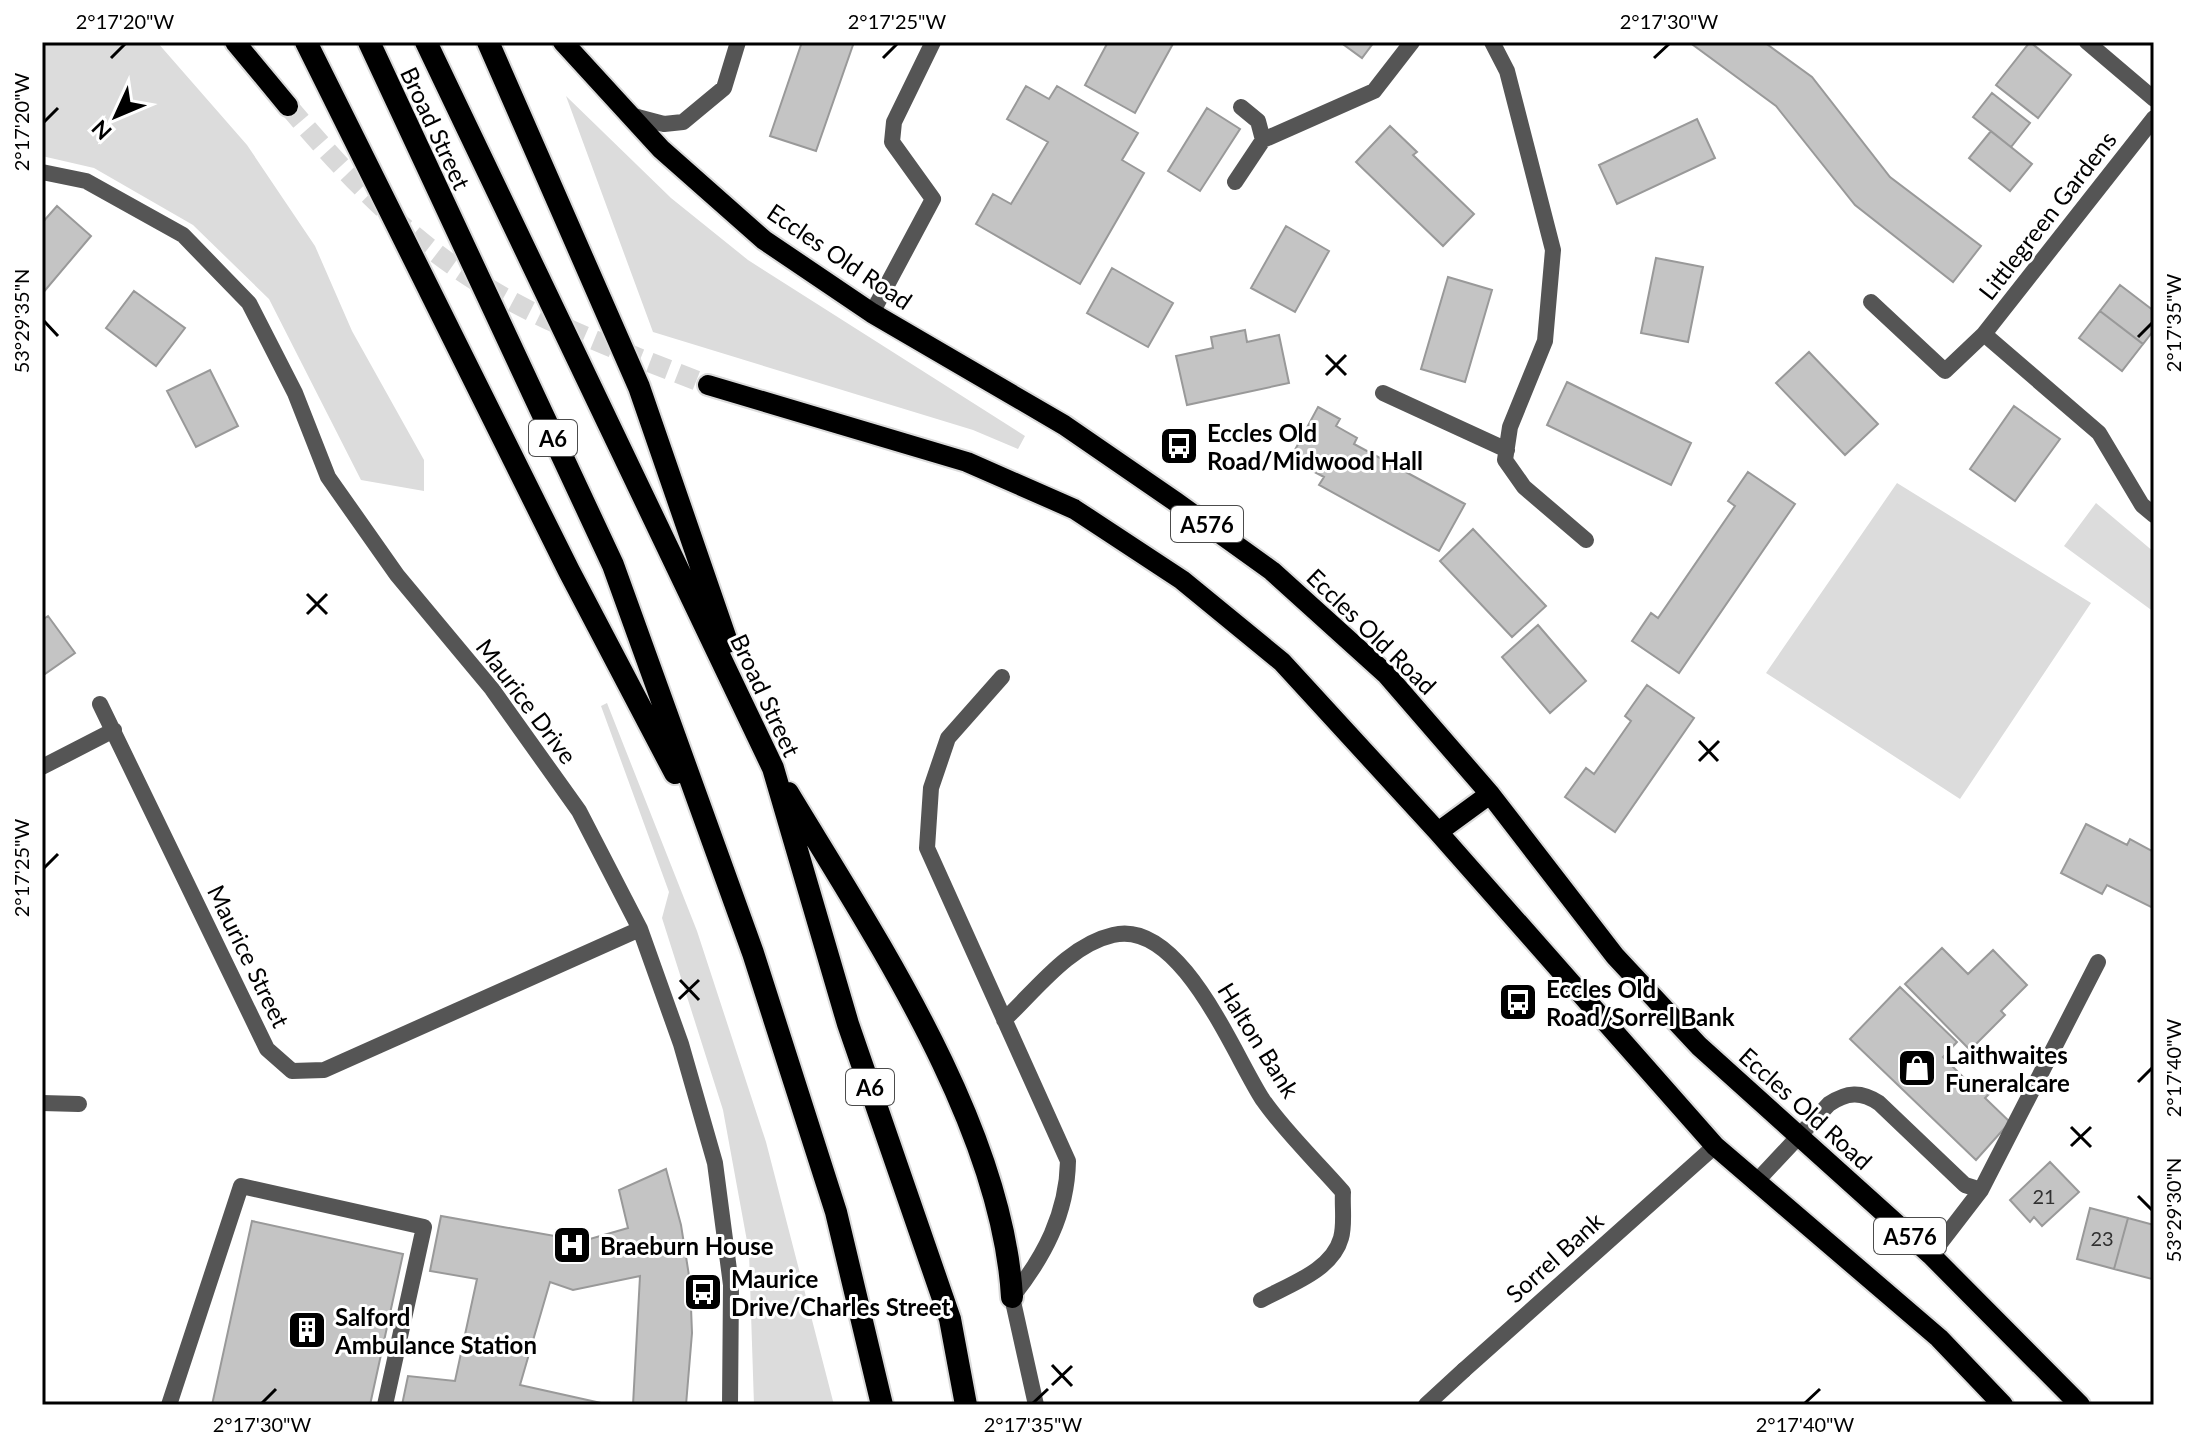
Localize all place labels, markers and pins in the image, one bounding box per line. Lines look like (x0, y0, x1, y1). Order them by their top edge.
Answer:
place label: Eccles Old Road/Midwood Hall (1207, 418, 1423, 475)
bus stop icon: Eccles Old Road/Midwood Hall (1158, 425, 1200, 467)
place label: Eccles Old Road/Sorrel Bank (1546, 974, 1735, 1031)
bus stop icon: Eccles Old Road/Sorrel Bank (1497, 981, 1539, 1023)
place label: Laithwaites Funeralcare (1945, 1040, 2070, 1097)
shop icon: Laithwaites Funeralcare (1896, 1047, 1938, 1089)
hospital icon: Braeburn House (551, 1224, 593, 1266)
place label: Braeburn House (600, 1231, 774, 1260)
place label: Maurice Drive/Charles Street (731, 1264, 950, 1321)
bus stop icon: Maurice Drive/Charles Street (682, 1271, 724, 1313)
place label: Salford Ambulance Station (334, 1302, 537, 1359)
building icon: Salford Ambulance Station (286, 1309, 328, 1351)

